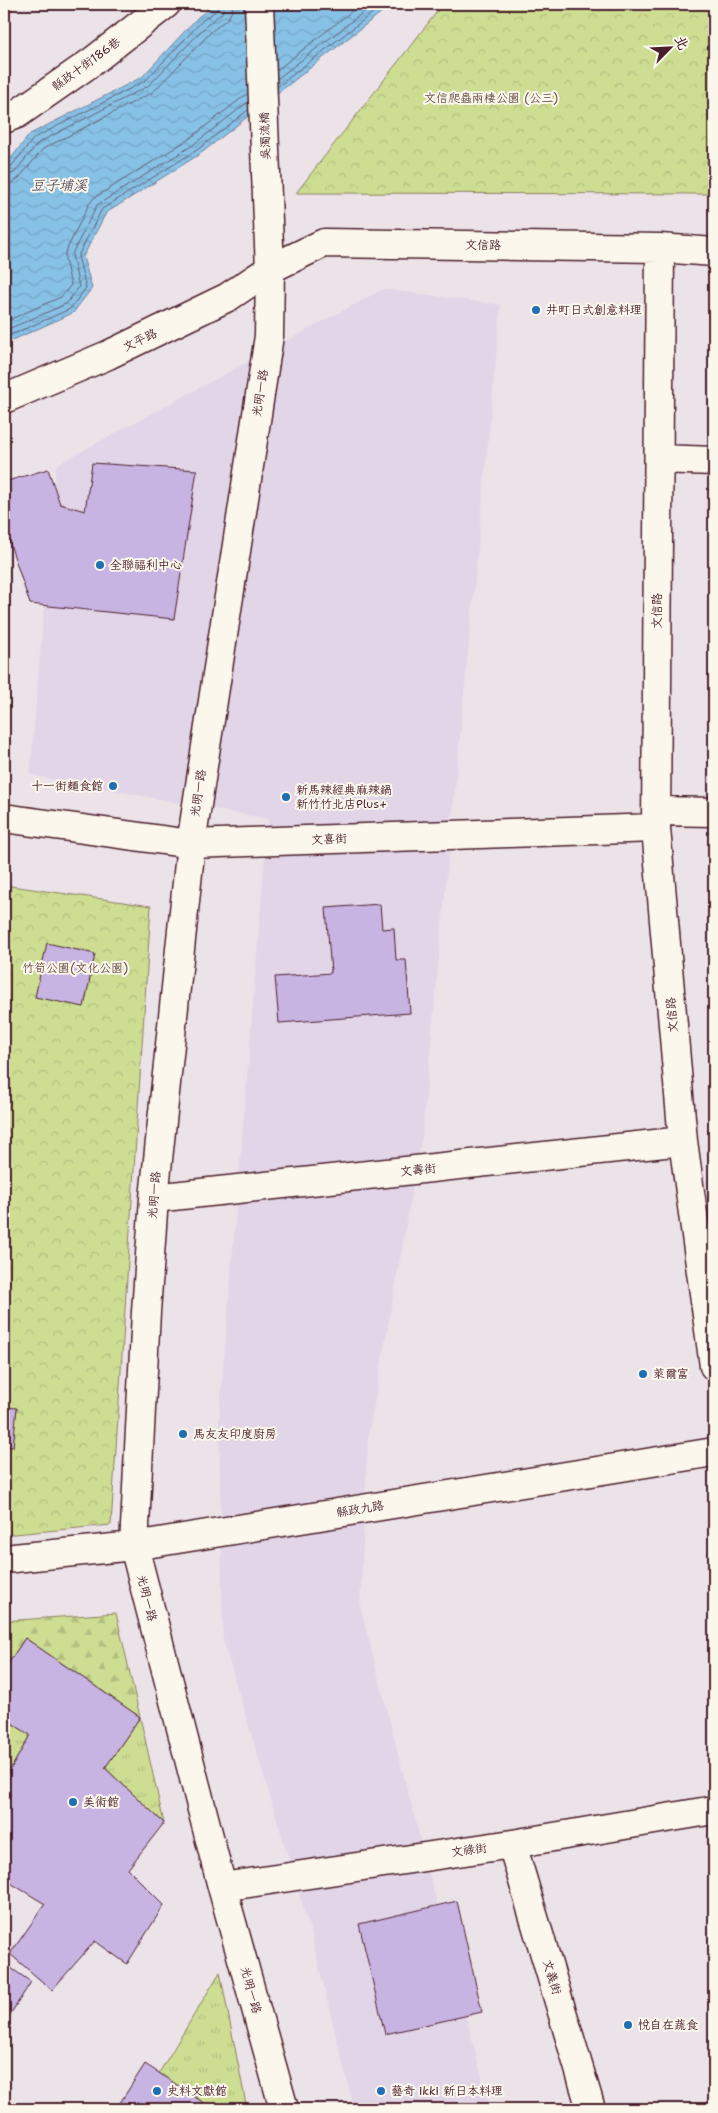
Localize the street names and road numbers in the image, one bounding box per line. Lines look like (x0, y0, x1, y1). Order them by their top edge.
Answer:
street label: 縣政十街186巷 (48, 34, 124, 94)
street label: 吳濁流橋 (256, 112, 274, 160)
street label: 文信路 (465, 237, 501, 253)
street label: 文平路 (120, 325, 160, 355)
street label: 光明一路 (248, 368, 272, 418)
street label: 文信路 (649, 593, 665, 629)
street label: 光明一路 (187, 768, 209, 818)
street label: 文喜街 (311, 830, 347, 848)
street label: 文信路 (662, 996, 682, 1034)
street label: 文壽街 (399, 1160, 437, 1180)
street label: 光明一路 (144, 1170, 164, 1220)
street label: 縣政九路 (335, 1497, 385, 1521)
street label: 光明一路 (133, 1573, 161, 1623)
street label: 文祿街 (450, 1840, 488, 1860)
street label: 文義街 (539, 1957, 565, 1997)
street label: 光明一路 (237, 1965, 265, 2015)

